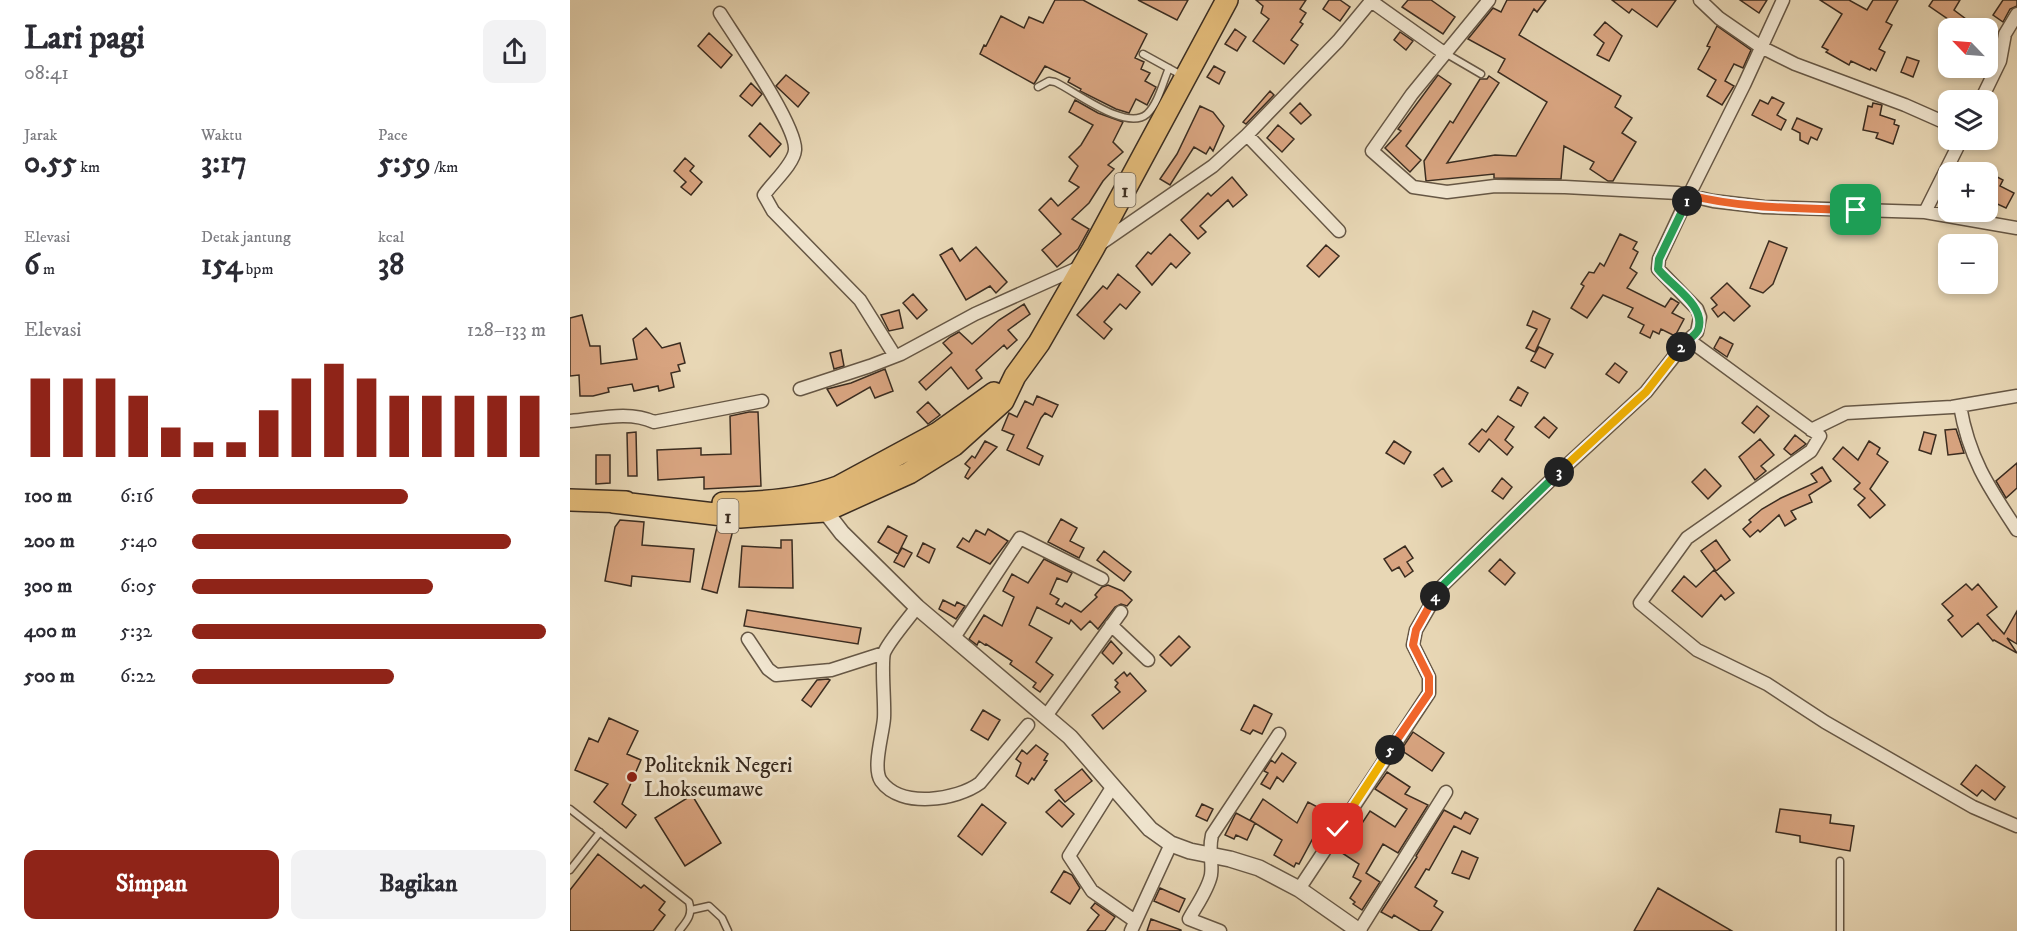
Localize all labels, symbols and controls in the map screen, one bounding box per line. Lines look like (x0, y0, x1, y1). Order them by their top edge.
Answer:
text: Lari pagi (24, 18, 145, 59)
north arrow (1938, 18, 1998, 78)
map controls (1938, 18, 1998, 294)
button: share (483, 20, 546, 83)
text: 08:41 (24, 61, 69, 86)
button: layers (1938, 90, 1998, 150)
text: Jarak (24, 125, 58, 145)
text: Waktu (201, 125, 242, 145)
text: Pace (378, 125, 408, 145)
text: 0.55 (24, 145, 77, 182)
text: 3:17 (201, 145, 247, 182)
text: 5:59 (378, 145, 431, 182)
text: km (77, 157, 100, 177)
text: /km (431, 157, 458, 177)
button: + (1938, 162, 1998, 222)
road number: 1 (1114, 173, 1136, 207)
pin (1830, 184, 1881, 235)
pin: 1 (1672, 186, 1702, 216)
text: 1 (1684, 191, 1690, 211)
icon: arrive (1839, 193, 1872, 226)
text: Elevasi (24, 227, 70, 247)
text: Detak jantung (201, 227, 291, 247)
text: kcal (378, 227, 404, 247)
button: − (1938, 234, 1998, 294)
text: 6 (24, 247, 40, 284)
text: 154 (201, 247, 242, 284)
text: 38 (378, 247, 404, 284)
text: m (40, 259, 55, 279)
text: bpm (242, 259, 273, 279)
text: Elevasi (24, 318, 82, 343)
text: 128–133 m (467, 318, 546, 343)
pin: 2 (1666, 332, 1696, 362)
text: 2 (1677, 337, 1685, 357)
pin: 3 (1544, 457, 1574, 487)
text: 3 (1556, 462, 1562, 482)
text: 100 m (24, 484, 72, 509)
text: 6:16 (120, 484, 153, 509)
road number: 1 (718, 499, 738, 533)
text: 200 m (24, 529, 75, 554)
text: 5:40 (120, 529, 157, 554)
text: 300 m (24, 574, 72, 599)
text: 6:05 (120, 574, 156, 599)
pin: 4 (1420, 581, 1450, 611)
text: 4 (1430, 586, 1440, 606)
text: 400 m (24, 619, 76, 644)
text: 5:32 (120, 619, 152, 644)
text: 500 m (24, 664, 75, 689)
text: 6:22 (120, 664, 155, 689)
pin: 5 (1375, 735, 1405, 765)
text: 5 (1386, 740, 1394, 760)
place label: Politeknik Negeri Lhokseumawe (644, 753, 792, 803)
marker: Politeknik Negeri Lhokseumawe (625, 770, 639, 784)
pin (1312, 803, 1363, 854)
icon: check (1321, 812, 1354, 845)
button: Simpan (24, 850, 279, 919)
button: Bagikan (291, 850, 546, 919)

